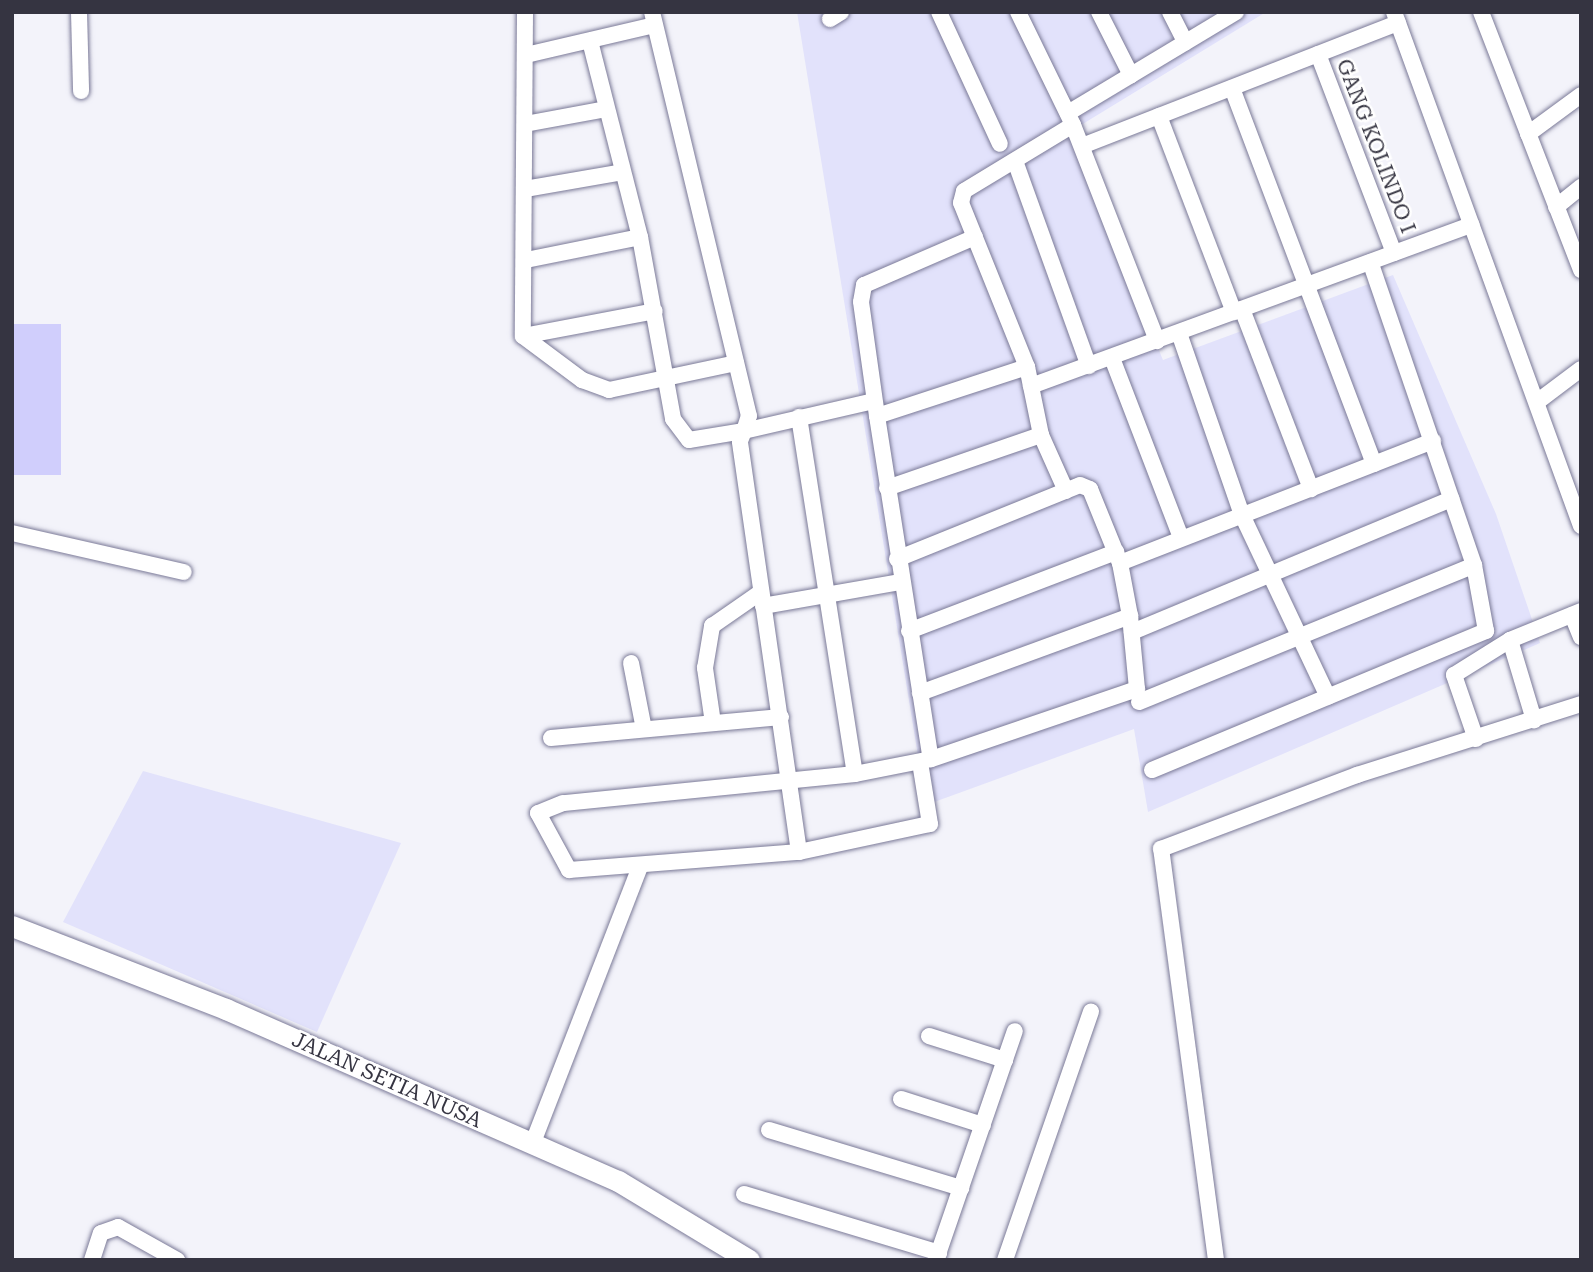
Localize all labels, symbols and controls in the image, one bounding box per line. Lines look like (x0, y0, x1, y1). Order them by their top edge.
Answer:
street label: GANG KOLINDO I (1331, 55, 1421, 237)
street label: JALAN SETIA NUSA (288, 1027, 486, 1133)

